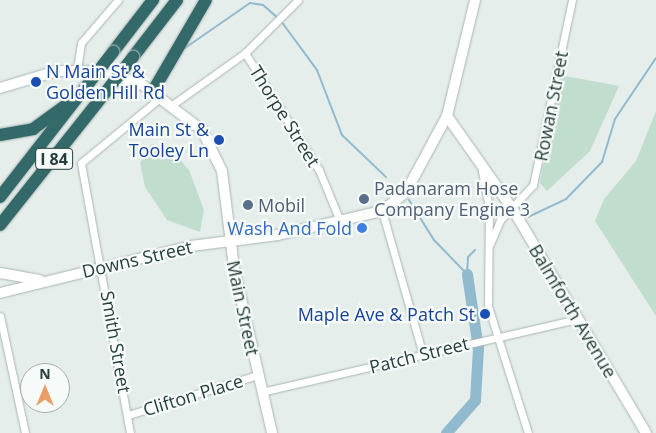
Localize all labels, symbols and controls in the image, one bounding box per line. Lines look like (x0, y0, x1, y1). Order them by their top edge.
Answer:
street label: Rowan Street (530, 49, 572, 163)
place label: N Main St & Golden Hill Rd (46, 61, 165, 104)
street label: Thorpe Street (245, 61, 325, 171)
marker: N Main St & Golden Hill Rd (30, 76, 42, 88)
place label: Main St & Tooley Ln (128, 119, 209, 162)
marker: Main St & Tooley Ln (213, 134, 225, 146)
road number: I 84 (34, 146, 74, 172)
place label: Padanaram Hose Company Engine 3 (374, 178, 530, 220)
marker: Padanaram Hose Company Engine 3 (358, 193, 370, 205)
place label: Mobil (258, 194, 305, 216)
marker: Mobil (242, 199, 254, 211)
place label: Wash And Fold (227, 217, 352, 239)
marker: Wash And Fold (356, 222, 368, 234)
street label: Downs Street (80, 236, 194, 282)
street label: Balmforth Avenue (525, 240, 621, 382)
street label: Main Street (222, 258, 264, 358)
street label: Smith Street (96, 289, 136, 395)
place label: Maple Ave & Patch St (298, 303, 475, 325)
marker: Maple Ave & Patch St (479, 308, 491, 320)
street label: Patch Street (367, 332, 471, 378)
north arrow (20, 363, 70, 413)
text: N (39, 364, 51, 383)
street label: Clifton Place (140, 370, 246, 420)

